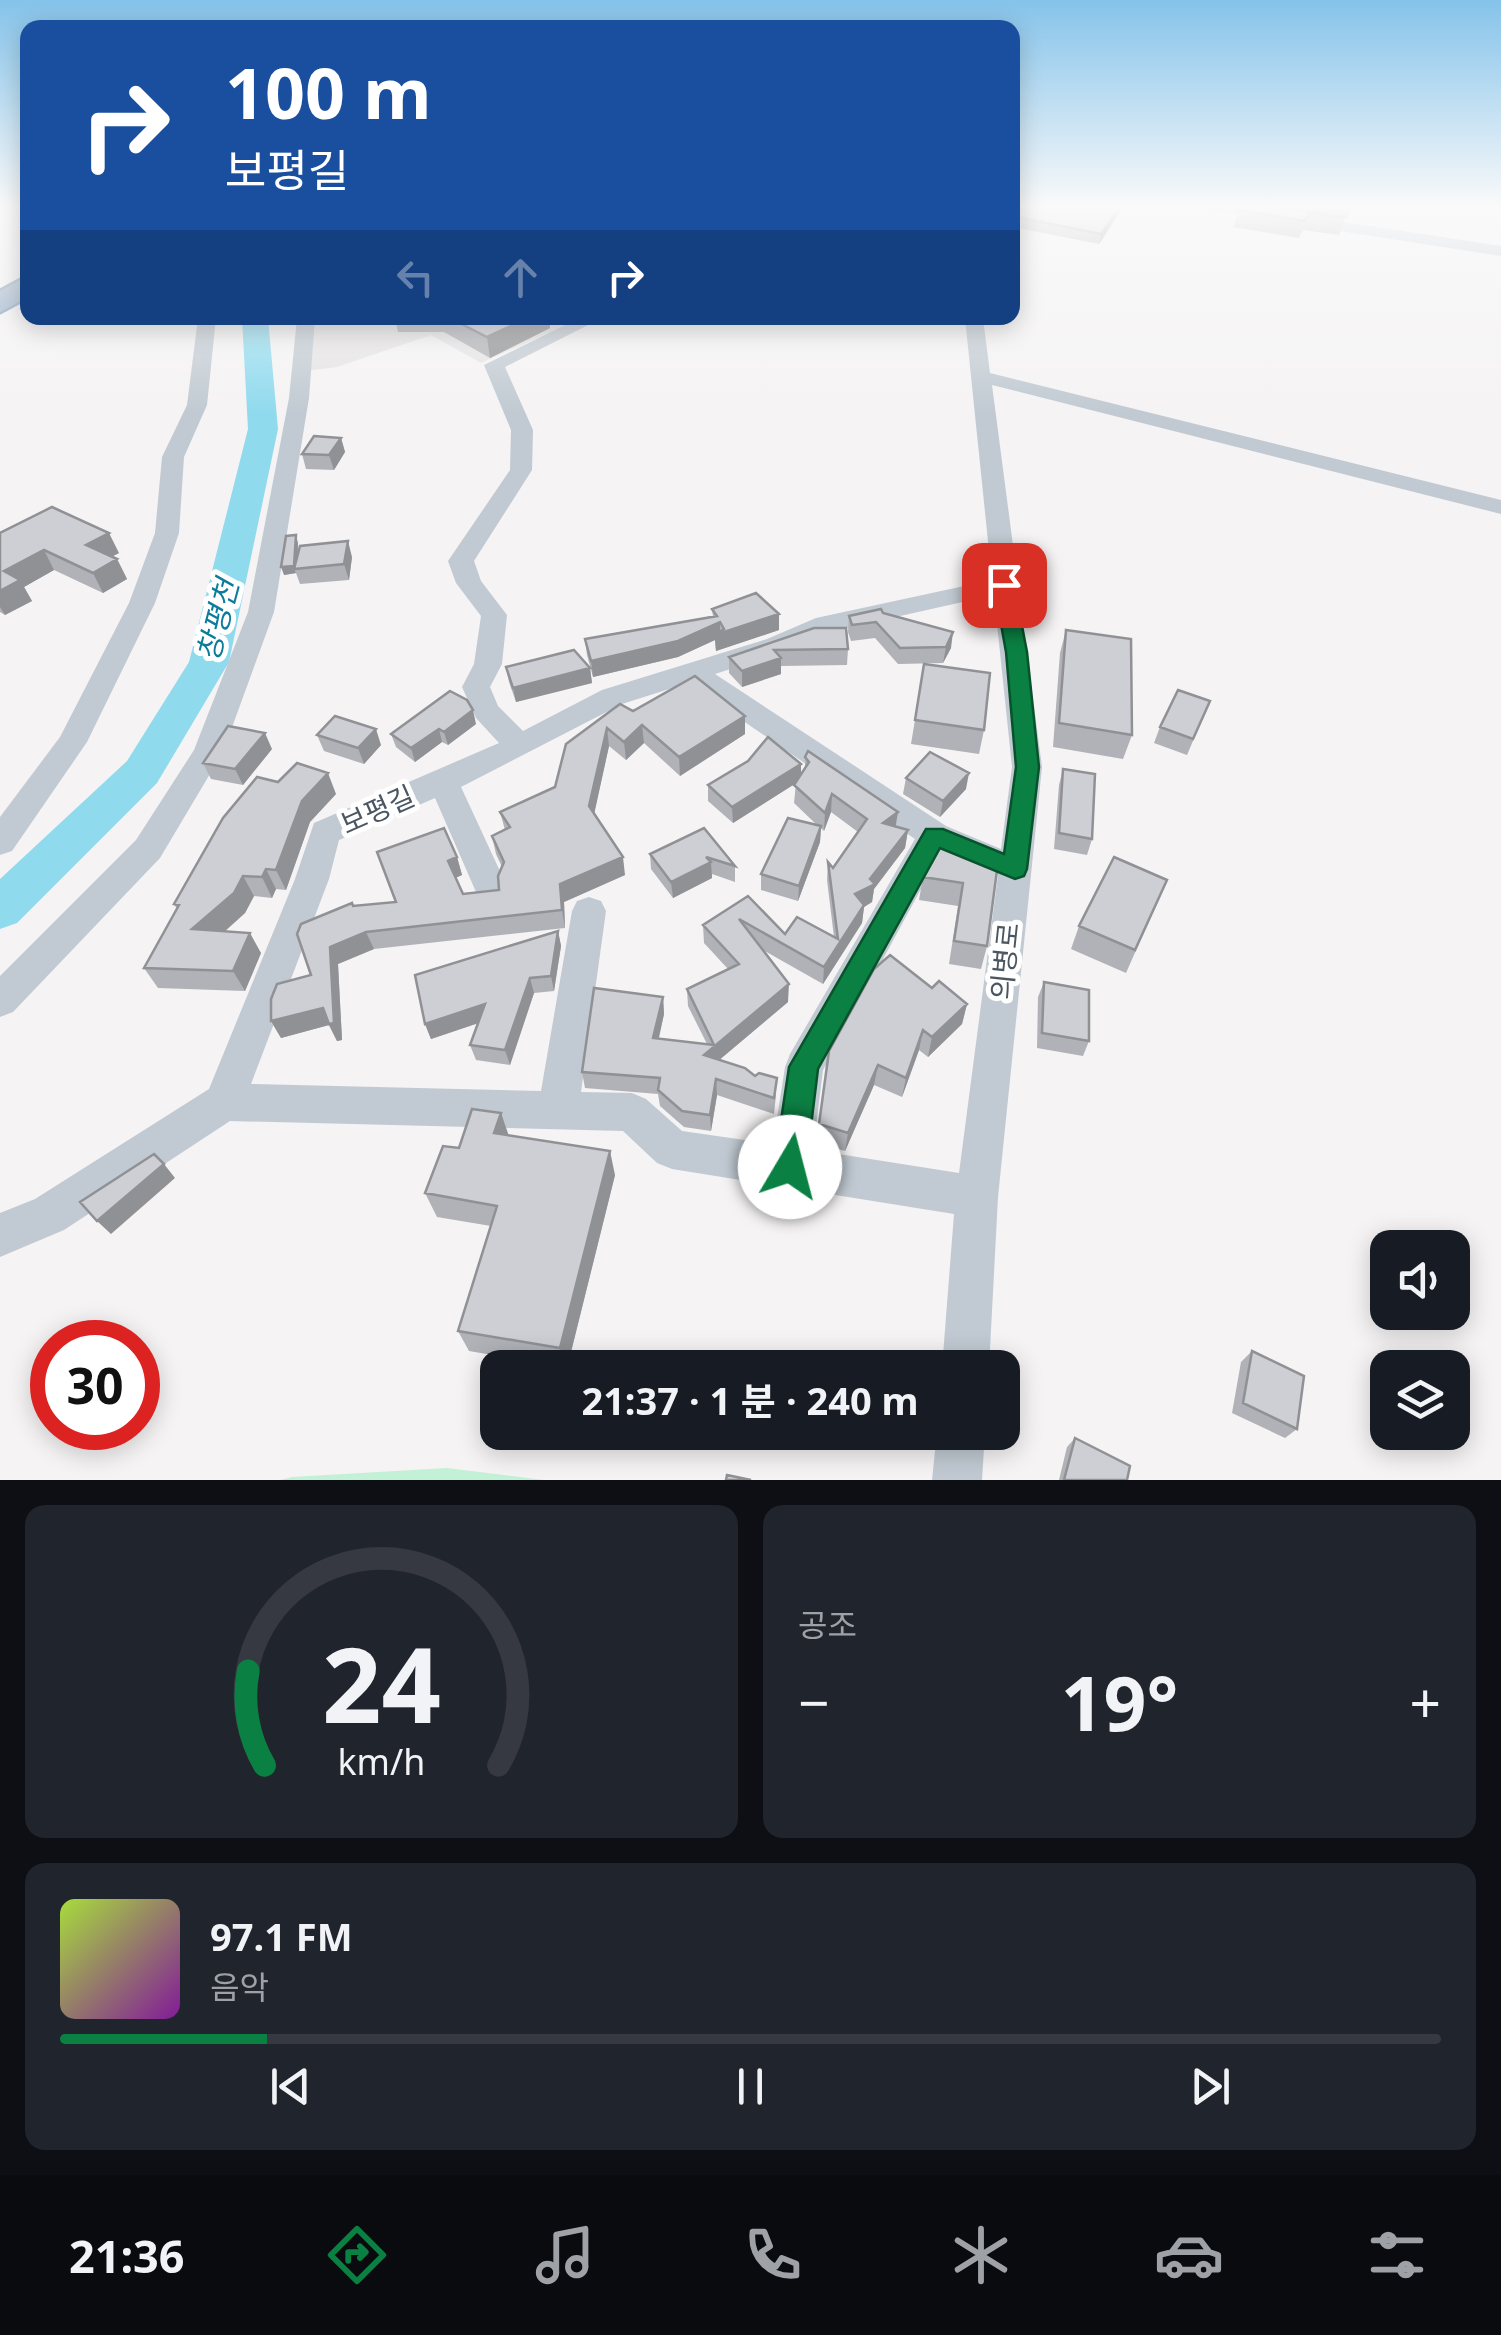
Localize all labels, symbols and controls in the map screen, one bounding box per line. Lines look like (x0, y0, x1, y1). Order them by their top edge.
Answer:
text: 100 m (225, 44, 432, 140)
icon: right (60, 60, 190, 190)
text: 보평길 (225, 139, 349, 200)
icon: left (388, 250, 443, 305)
icon: ahead (493, 250, 548, 305)
icon: right (598, 250, 653, 305)
pin (962, 543, 1047, 628)
icon: arrive (977, 558, 1032, 613)
water label: 창평천 (186, 571, 248, 665)
street label: 보평길 (334, 776, 420, 842)
street label: 의병로 (981, 921, 1027, 1001)
position arrow (738, 1115, 842, 1219)
map controls (1370, 1230, 1470, 1450)
button: sound (1370, 1230, 1470, 1330)
speed limit sign: 30 (30, 1320, 160, 1450)
button: layers (1370, 1350, 1470, 1450)
text: 21:37 · 1 분 · 240 m (581, 1374, 919, 1426)
text: 공조 (798, 1603, 857, 1646)
text: 24 (322, 1612, 441, 1753)
text: 19° (1061, 1651, 1178, 1753)
text: − (798, 1664, 829, 1739)
text: + (1410, 1664, 1441, 1739)
text: km/h (338, 1737, 425, 1785)
text: 97.1 FM (210, 1910, 352, 1962)
text: 음악 (210, 1965, 269, 2008)
icon: previous (263, 2059, 318, 2114)
icon: pause (723, 2059, 778, 2114)
icon: next (1183, 2059, 1238, 2114)
icon: directions (322, 2220, 392, 2290)
icon: music (530, 2220, 600, 2290)
icon: phone (738, 2220, 808, 2290)
icon: climate (946, 2220, 1016, 2290)
icon: car (1154, 2220, 1224, 2290)
icon: filters (1362, 2220, 1432, 2290)
text: 21:36 (69, 2225, 185, 2286)

